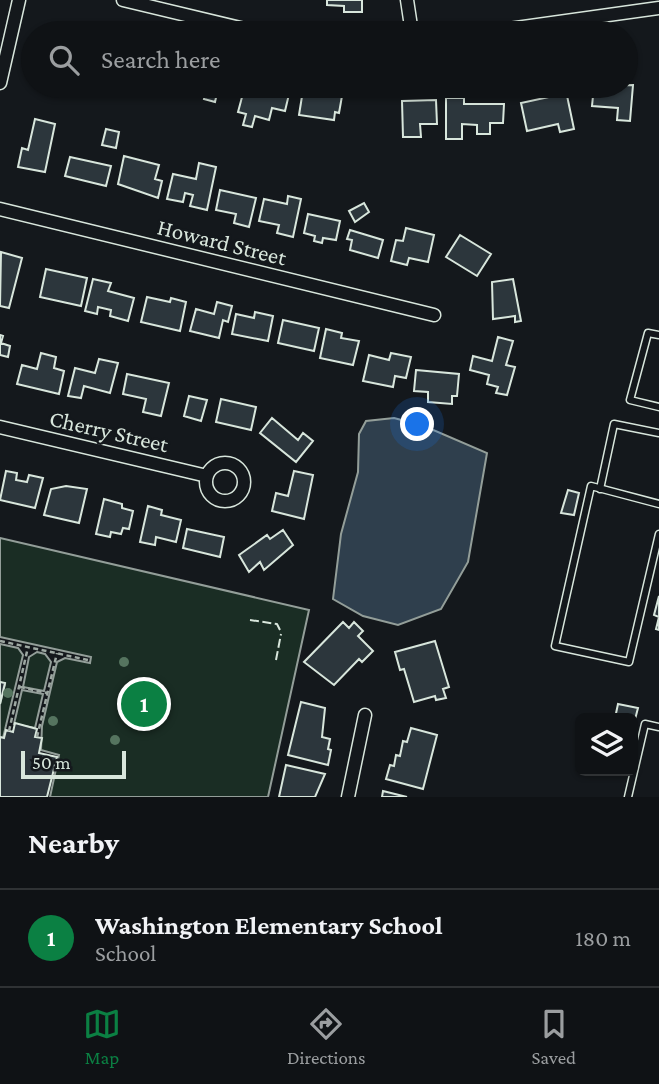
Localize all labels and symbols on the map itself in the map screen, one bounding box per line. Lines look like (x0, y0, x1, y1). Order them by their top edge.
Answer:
street label: Howard Street (155, 213, 289, 271)
street label: Cherry Street (47, 405, 171, 457)
your location (400, 407, 434, 441)
pin: 1 (121, 678, 167, 730)
scale bar (21, 748, 126, 780)

